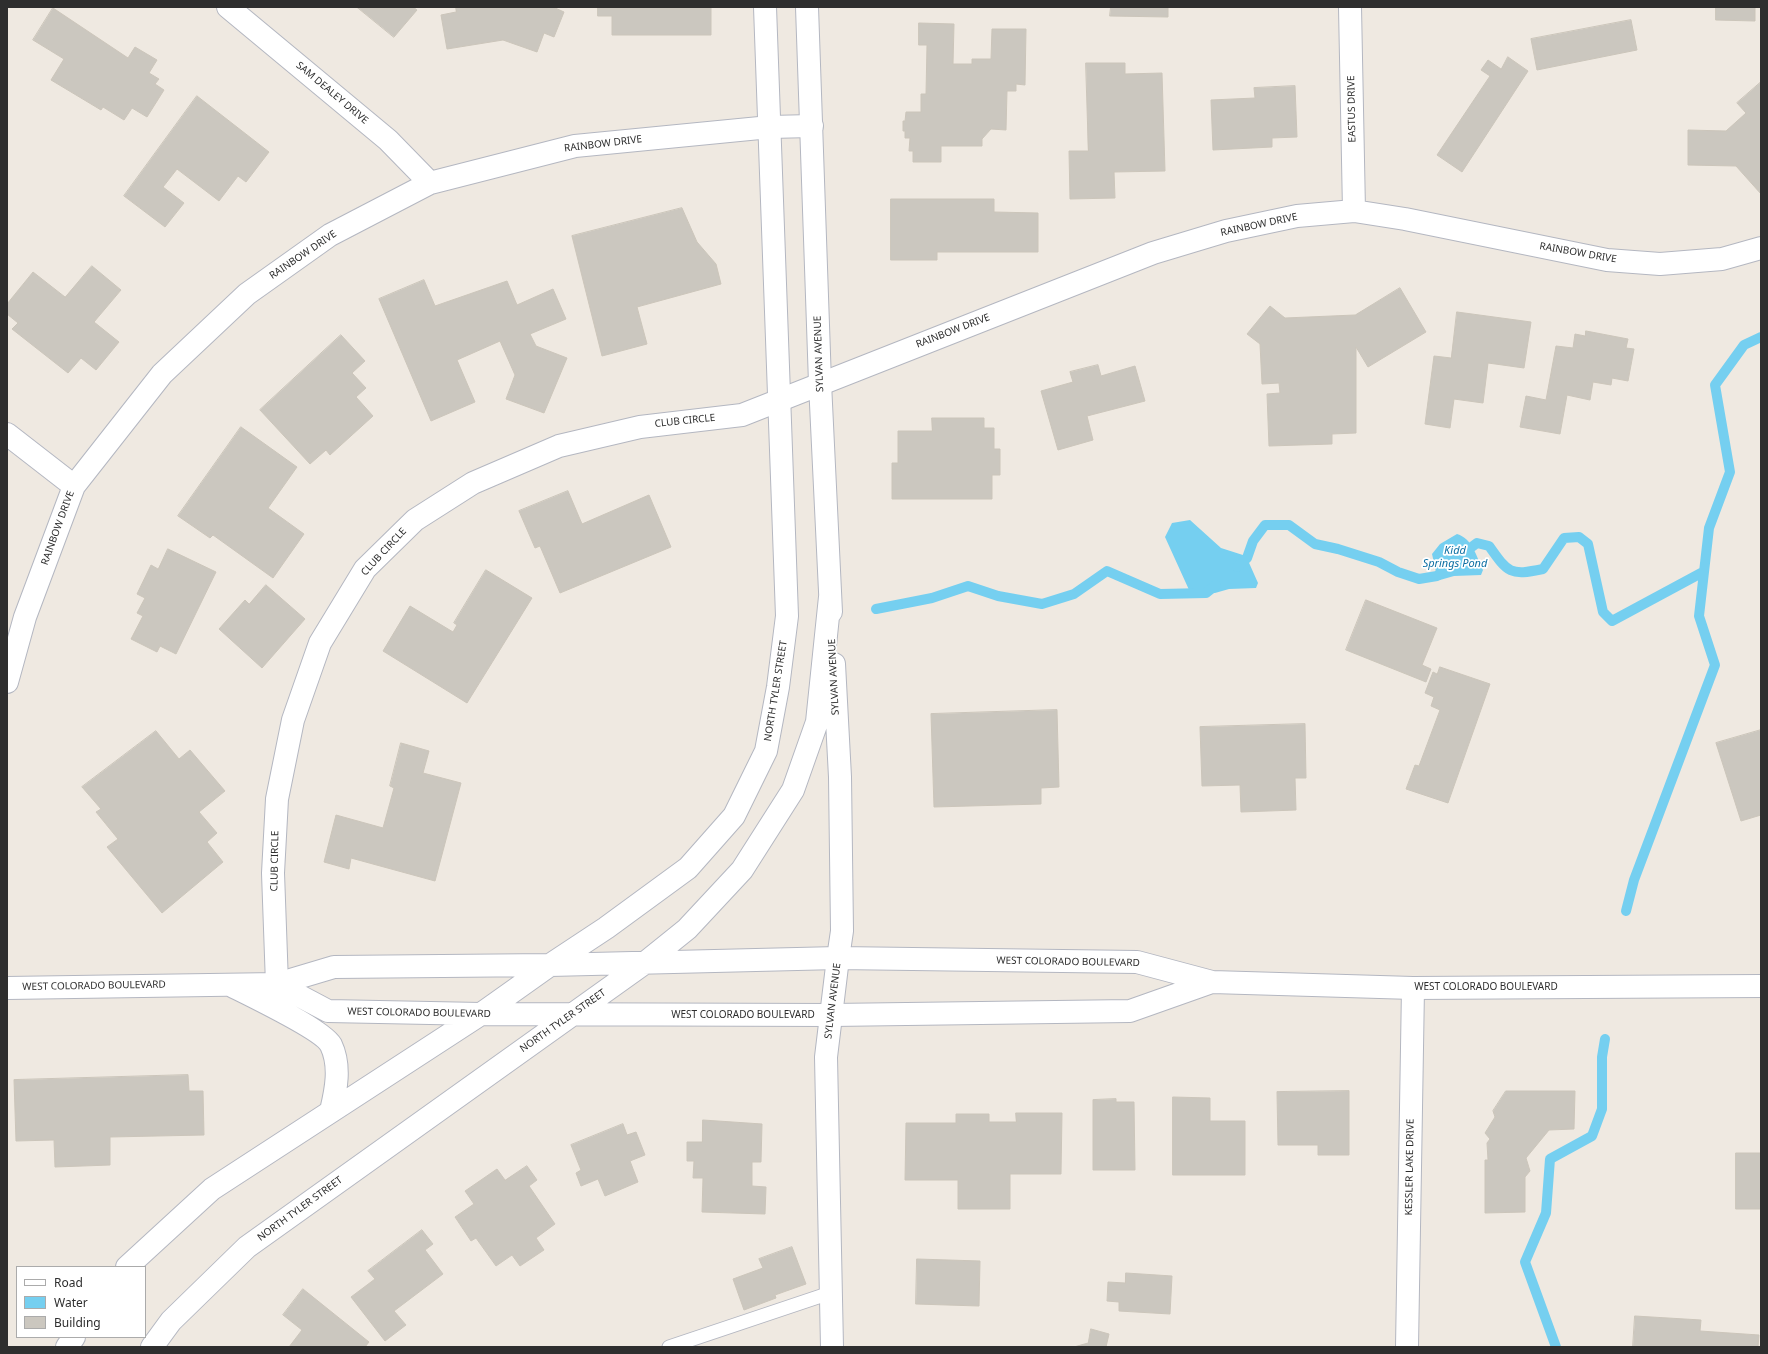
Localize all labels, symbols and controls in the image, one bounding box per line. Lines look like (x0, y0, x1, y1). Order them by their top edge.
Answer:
street label: SAM DEALEY DRIVE (294, 59, 370, 127)
street label: EASTUS DRIVE (1345, 75, 1359, 143)
street label: RAINBOW DRIVE (563, 133, 643, 155)
street label: RAINBOW DRIVE (1220, 211, 1298, 239)
street label: RAINBOW DRIVE (267, 228, 339, 282)
street label: RAINBOW DRIVE (1538, 240, 1618, 266)
street label: RAINBOW DRIVE (914, 311, 992, 351)
street label: SYLVAN AVENUE (812, 316, 826, 392)
street label: CLUB CIRCLE (654, 412, 716, 430)
street label: RAINBOW DRIVE (39, 489, 77, 567)
street label: CLUB CIRCLE (359, 526, 409, 578)
water label: Kidd Springs Pond (1423, 544, 1487, 570)
street label: SYLVAN AVENUE (826, 639, 842, 715)
street label: NORTH TYLER STREET (762, 640, 790, 742)
street label: CLUB CIRCLE (268, 830, 282, 892)
street label: WEST COLORADO BOULEVARD (996, 955, 1140, 969)
street label: SYLVAN AVENUE (822, 962, 844, 1040)
street label: WEST COLORADO BOULEVARD (22, 979, 166, 993)
street label: WEST COLORADO BOULEVARD (1414, 981, 1558, 993)
street label: NORTH TYLER STREET (518, 987, 608, 1055)
street label: WEST COLORADO BOULEVARD (347, 1006, 491, 1020)
street label: WEST COLORADO BOULEVARD (671, 1009, 815, 1021)
street label: KESSLER LAKE DRIVE (1403, 1119, 1417, 1215)
street label: NORTH TYLER STREET (255, 1174, 345, 1244)
legend (16, 1266, 146, 1338)
text: Road (54, 1274, 83, 1291)
text: Water (54, 1294, 88, 1311)
text: Building (54, 1314, 101, 1331)

